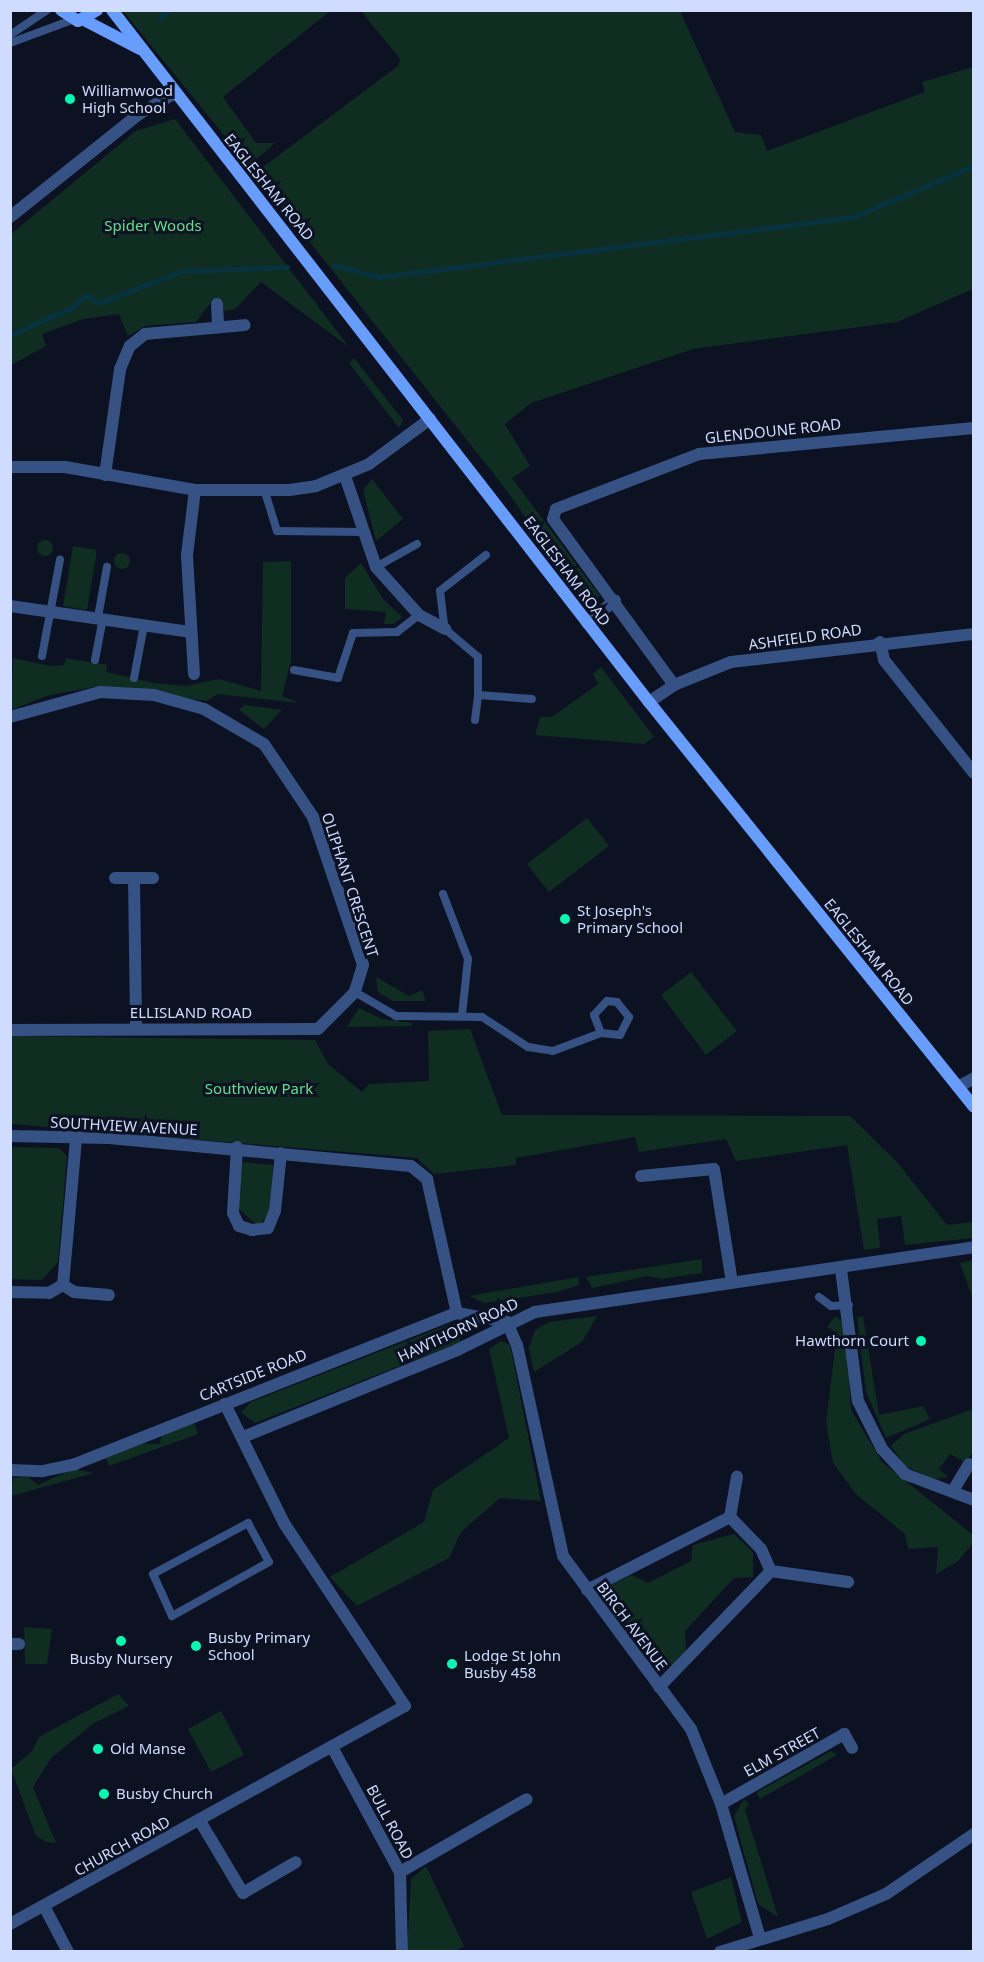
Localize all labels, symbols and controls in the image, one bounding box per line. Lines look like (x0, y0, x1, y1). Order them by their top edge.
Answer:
place label: Williamwood High School (82, 81, 173, 116)
marker: Williamwood High School (63, 92, 77, 106)
street label: EAGLESHAM ROAD (220, 130, 318, 244)
park label: Spider Woods (104, 217, 202, 235)
street label: GLENDOUNE ROAD (704, 415, 842, 447)
street label: EAGLESHAM ROAD (520, 513, 614, 629)
street label: ASHFIELD ROAD (747, 620, 863, 654)
street label: OLIPHANT CRESCENT (318, 810, 382, 960)
street label: EAGLESHAM ROAD (820, 895, 918, 1009)
place label: St Joseph's Primary School (577, 901, 683, 936)
marker: St Joseph's Primary School (558, 912, 572, 926)
street label: ELLISLAND ROAD (130, 1004, 252, 1022)
park label: Southview Park (205, 1080, 313, 1098)
street label: SOUTHVIEW AVENUE (50, 1113, 198, 1139)
street label: HAWTHORN ROAD (395, 1294, 521, 1366)
place label: Hawthorn Court (795, 1332, 909, 1350)
marker: Hawthorn Court (914, 1334, 928, 1348)
street label: CARTSIDE ROAD (197, 1345, 309, 1405)
street label: BIRCH AVENUE (593, 1578, 671, 1674)
place label: Busby Primary School (208, 1628, 310, 1663)
marker: Busby Nursery (114, 1634, 128, 1648)
marker: Busby Primary School (189, 1639, 203, 1653)
place label: Lodge St John Busby 458 (464, 1646, 561, 1681)
place label: Busby Nursery (69, 1650, 173, 1668)
marker: Lodge St John Busby 458 (445, 1657, 459, 1671)
street label: ELM STREET (741, 1724, 823, 1780)
place label: Old Manse (110, 1740, 186, 1758)
marker: Old Manse (91, 1742, 105, 1756)
street label: BULL ROAD (363, 1782, 417, 1862)
place label: Busby Church (116, 1785, 213, 1803)
marker: Busby Church (97, 1787, 111, 1801)
street label: CHURCH ROAD (71, 1812, 173, 1880)

